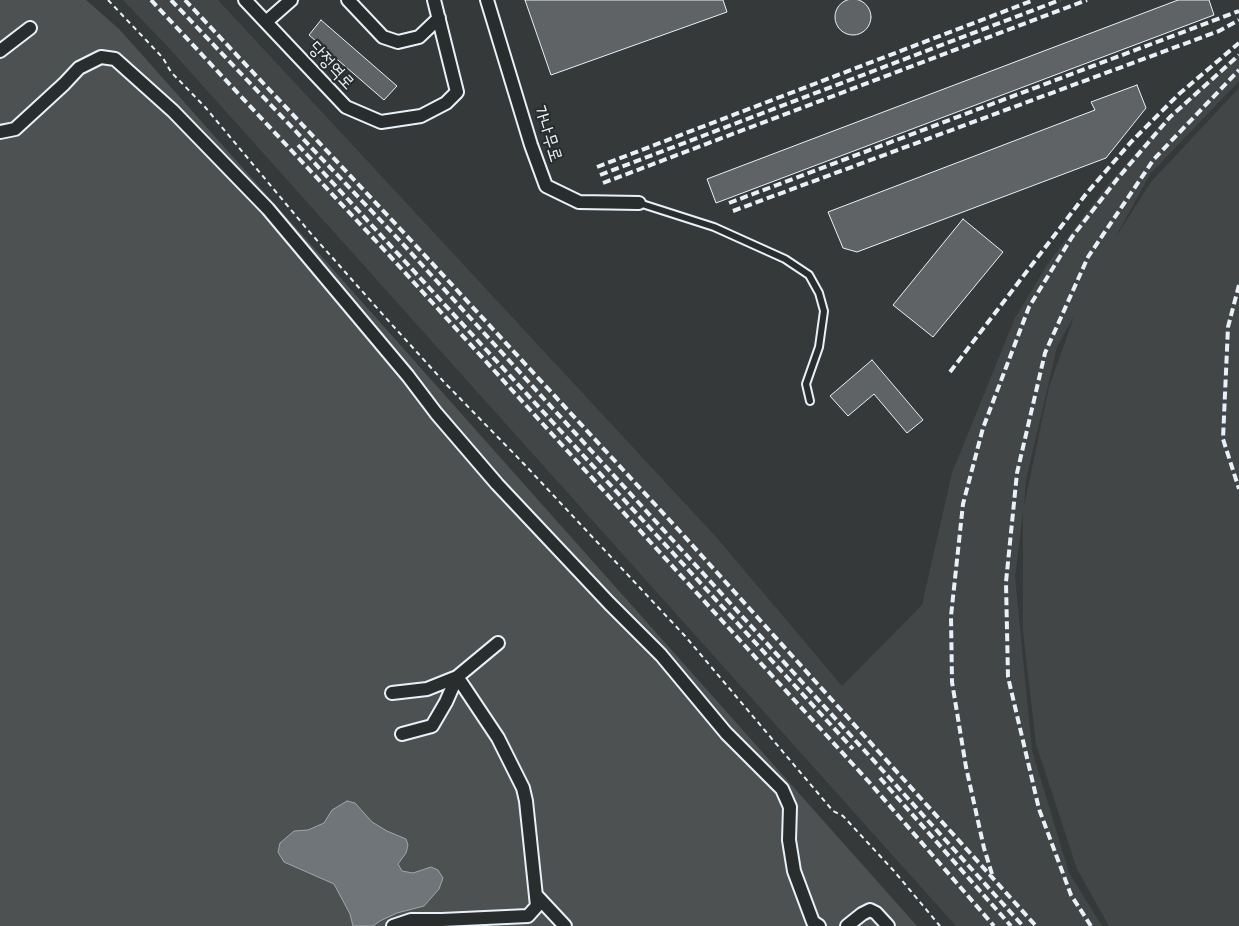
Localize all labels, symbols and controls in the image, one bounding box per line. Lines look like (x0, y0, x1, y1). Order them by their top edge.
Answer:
street label: 당정역로 (303, 37, 359, 95)
street label: 가나무로 (528, 103, 566, 165)

